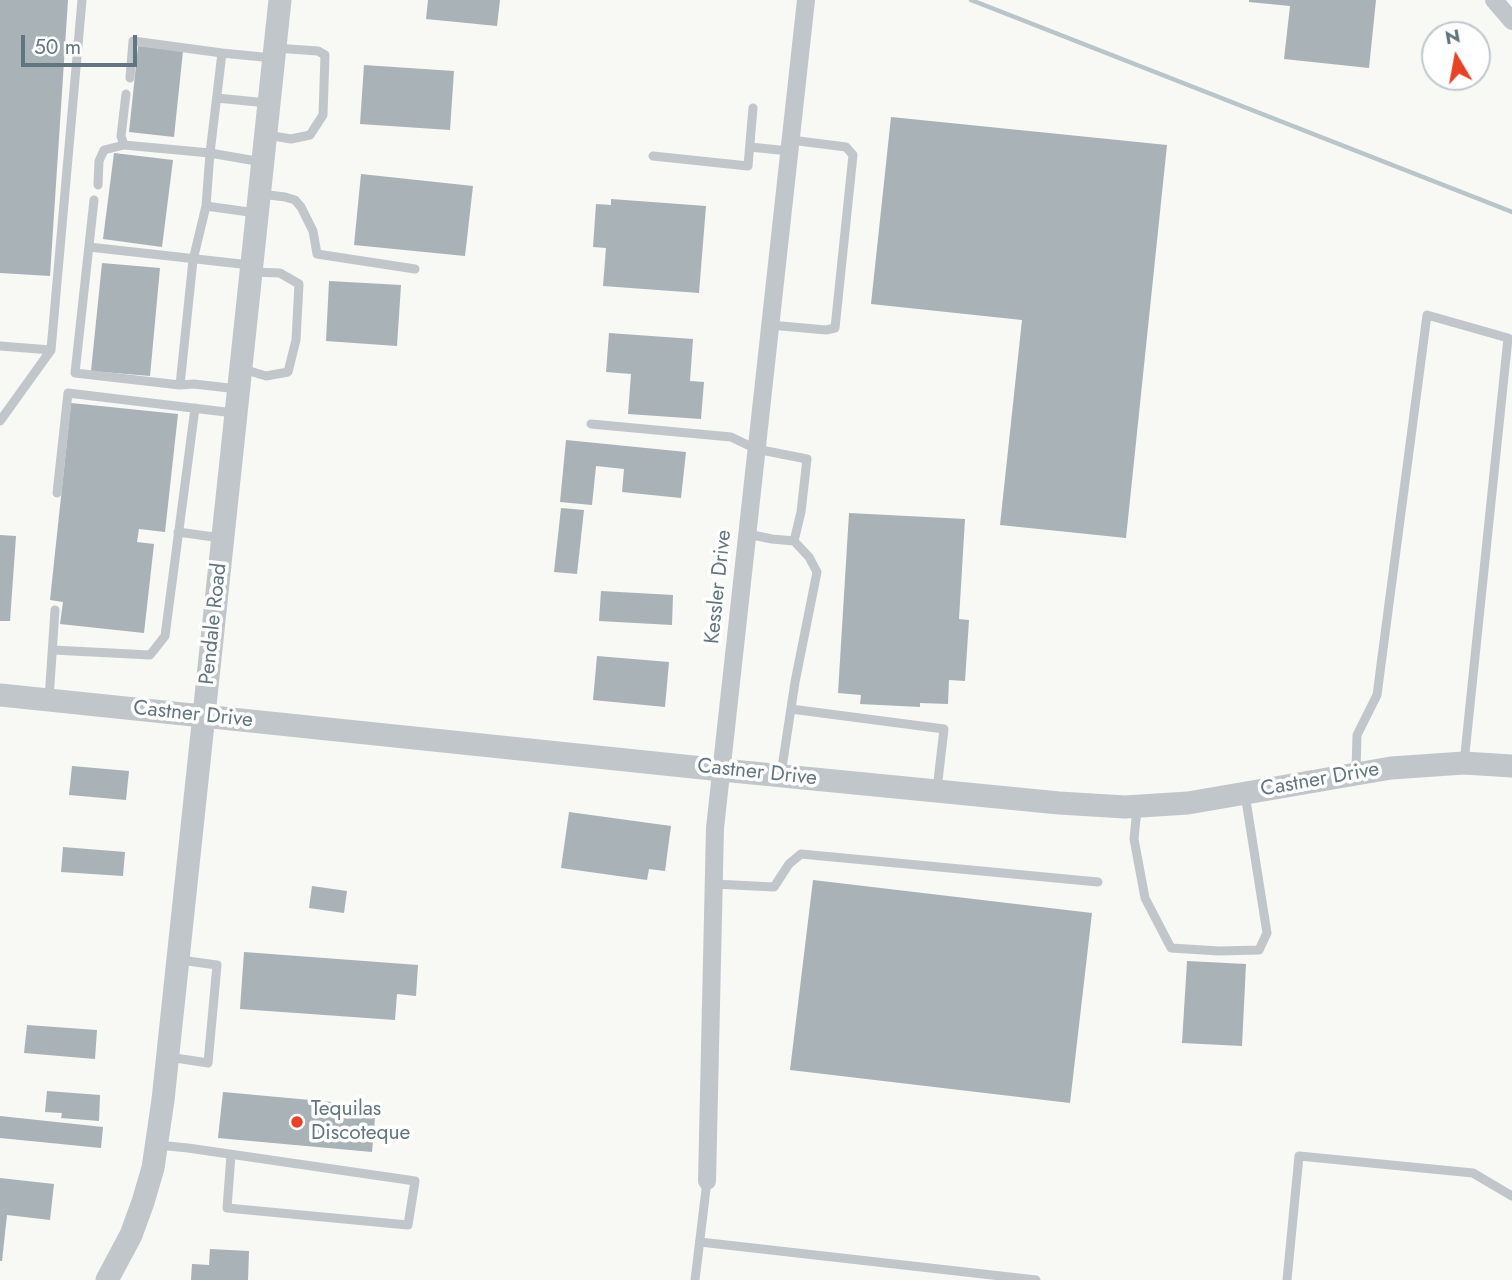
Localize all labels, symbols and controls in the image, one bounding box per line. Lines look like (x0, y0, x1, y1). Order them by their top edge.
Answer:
scale bar (24, 21, 140, 65)
north arrow (1421, 21, 1491, 91)
text: N (1443, 22, 1462, 51)
text: 50 m (34, 32, 81, 62)
street label: Kessler Drive (700, 529, 738, 645)
street label: Pendale Road (195, 562, 233, 686)
street label: Castner Drive (132, 696, 254, 734)
street label: Castner Drive (696, 754, 818, 792)
street label: Castner Drive (1259, 757, 1381, 803)
place label: Tequilas Discoteque (311, 1097, 410, 1147)
marker: Tequilas Discoteque (289, 1114, 305, 1130)

